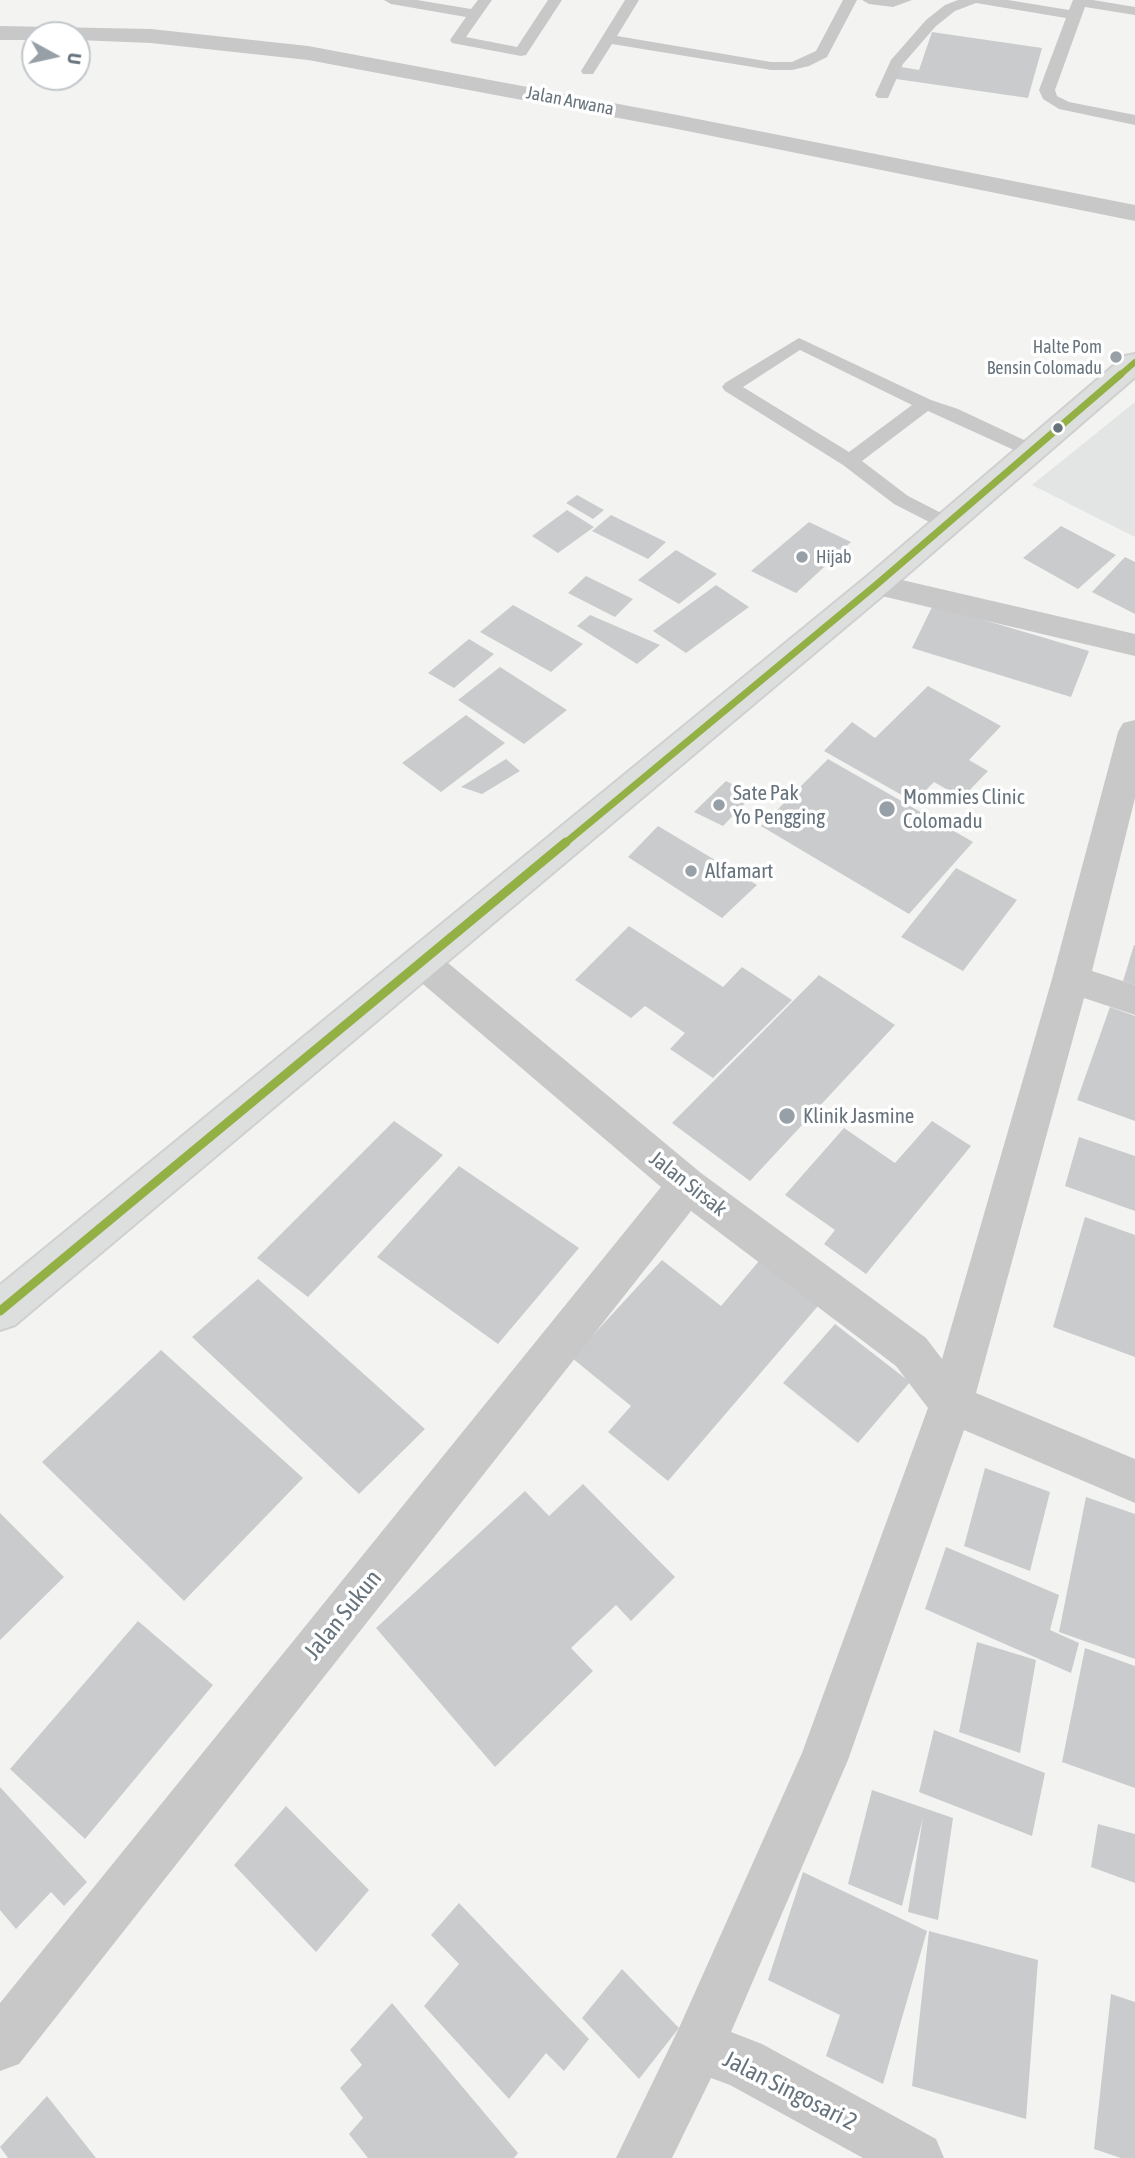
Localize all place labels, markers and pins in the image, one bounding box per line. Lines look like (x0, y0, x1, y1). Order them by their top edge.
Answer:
place label: Halte Pom Bensin Colomadu (987, 336, 1102, 378)
marker: Halte Pom Bensin Colomadu (1108, 349, 1124, 365)
unlabelled marker (1051, 421, 1065, 435)
place label: Hijab (816, 546, 852, 568)
marker: Hijab (794, 549, 810, 565)
place label: Sate Pak Yo Pengging (733, 780, 825, 830)
place label: Mommies Clinic Colomadu (903, 784, 1024, 834)
marker: Sate Pak Yo Pengging (711, 797, 727, 813)
marker: Mommies Clinic Colomadu (877, 799, 897, 819)
place label: Alfamart (705, 858, 773, 884)
marker: Alfamart (683, 863, 699, 879)
place label: Klinik Jasmine (803, 1103, 914, 1129)
marker: Klinik Jasmine (777, 1106, 797, 1126)

